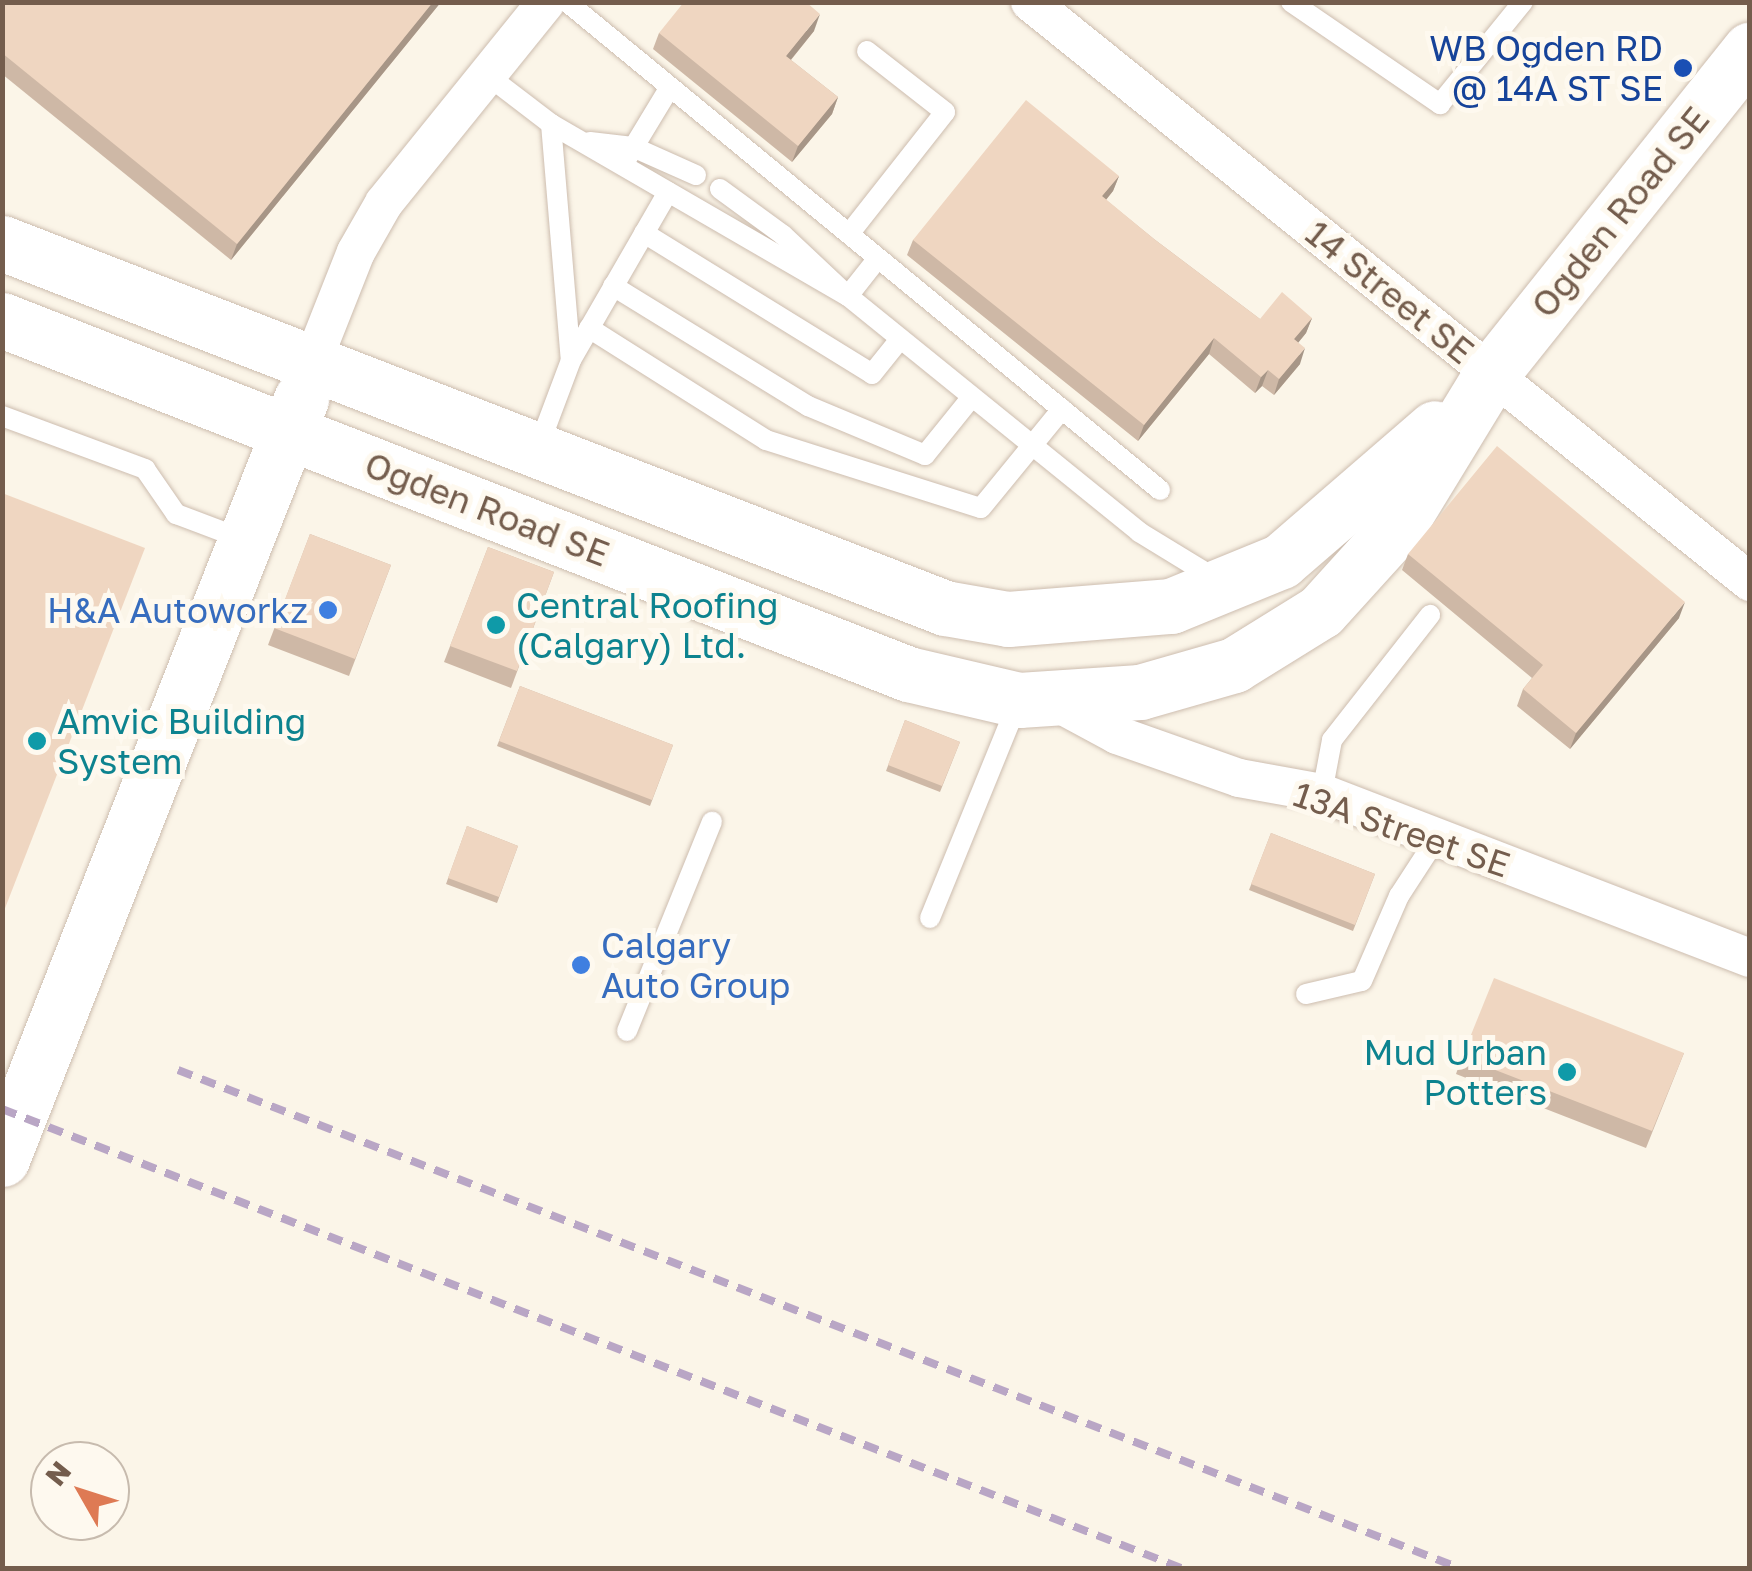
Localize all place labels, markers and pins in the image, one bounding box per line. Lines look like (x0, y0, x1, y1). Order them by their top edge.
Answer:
place label: WB Ogden RD @ 14A ST SE (1429, 27, 1663, 109)
marker: WB Ogden RD @ 14A ST SE (1672, 57, 1694, 79)
place label: Central Roofing (Calgary) Ltd. (516, 584, 779, 666)
place label: H&A Autoworkz (47, 589, 308, 631)
marker: H&A Autoworkz (317, 599, 339, 621)
marker: Central Roofing (Calgary) Ltd. (485, 614, 507, 636)
place label: Amvic Building System (57, 700, 306, 782)
marker: Amvic Building System (26, 730, 48, 752)
place label: Calgary Auto Group (601, 924, 790, 1006)
marker: Calgary Auto Group (570, 954, 592, 976)
place label: Mud Urban Potters (1363, 1031, 1547, 1113)
marker: Mud Urban Potters (1556, 1061, 1578, 1083)

